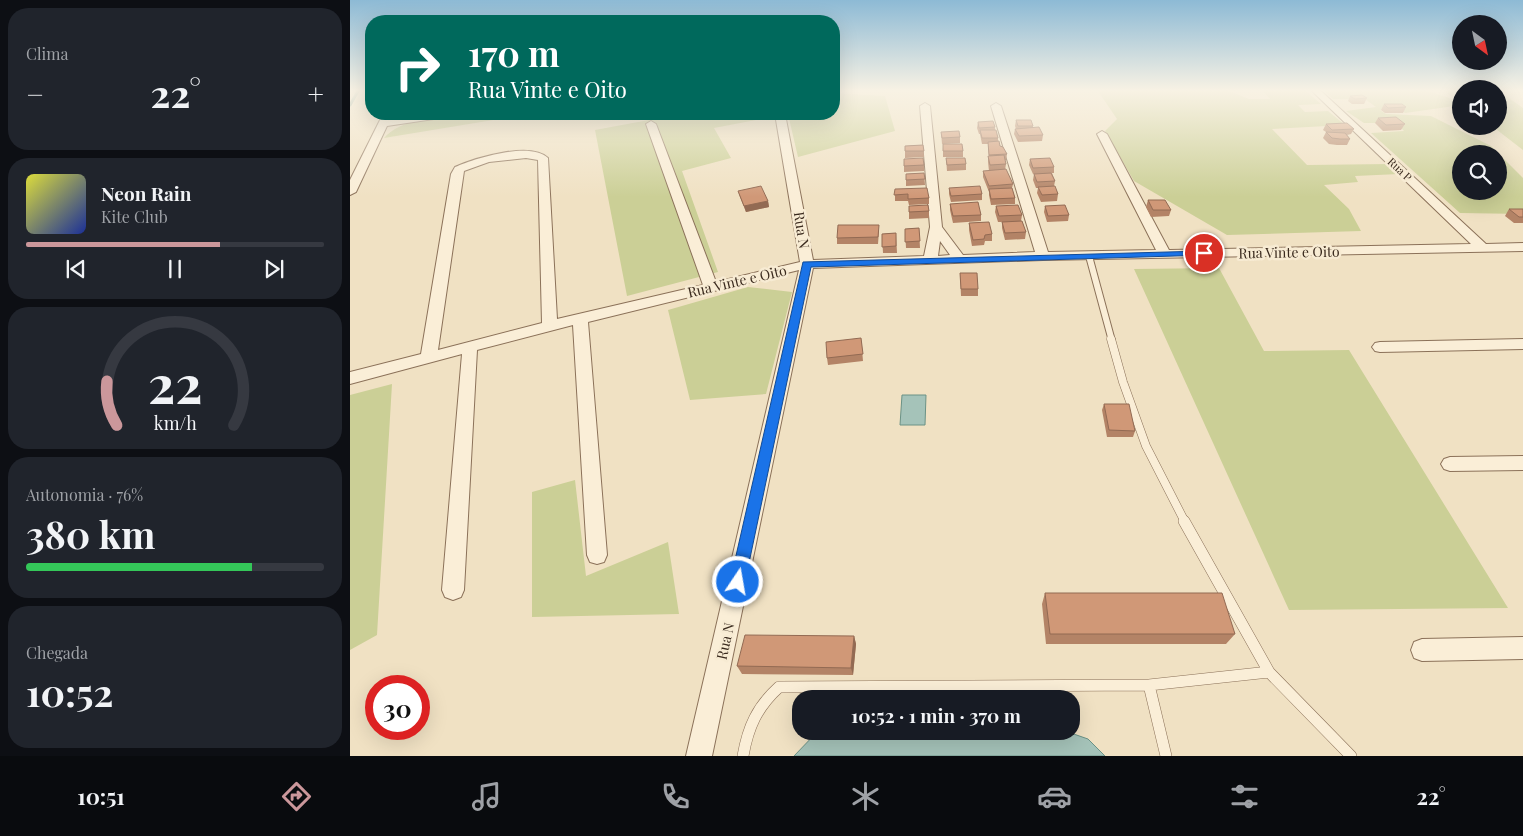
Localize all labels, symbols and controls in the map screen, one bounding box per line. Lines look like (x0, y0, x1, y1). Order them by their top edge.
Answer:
north arrow (1452, 15, 1508, 70)
map controls (1452, 15, 1507, 200)
text: 170 m (468, 29, 560, 76)
icon: right (385, 35, 450, 100)
text: Clima (26, 43, 68, 64)
text: 22° (151, 67, 201, 118)
text: Rua Vinte e Oito (468, 74, 627, 104)
text: − (26, 75, 44, 112)
text: + (308, 75, 324, 112)
button: sound (1452, 80, 1507, 135)
button: search (1452, 145, 1507, 200)
street label: Rua P (1385, 154, 1416, 184)
text: Neon Rain (101, 180, 191, 206)
text: Kite Club (101, 206, 168, 227)
street label: Rua N (790, 210, 814, 250)
pin (1183, 232, 1225, 274)
icon: arrive (1190, 239, 1218, 267)
street label: Rua Vinte e Oito (1238, 242, 1340, 262)
icon: previous (62, 255, 90, 283)
icon: pause (161, 255, 189, 283)
icon: next (260, 255, 288, 283)
street label: Rua Vinte e Oito (686, 260, 789, 302)
text: 22 (148, 348, 202, 417)
text: km/h (154, 411, 197, 434)
text: Autonomia · 76% (26, 484, 143, 505)
text: 380 km (26, 508, 155, 559)
position arrow (711, 555, 763, 607)
street label: Rua N (712, 621, 738, 661)
text: Chegada (26, 642, 88, 663)
text: 10:52 (26, 666, 113, 717)
speed limit sign: 30 (365, 675, 430, 740)
text: 10:52 · 1 min · 370 m (851, 702, 1021, 728)
icon: directions (279, 779, 314, 814)
icon: music (469, 779, 504, 814)
icon: phone (658, 779, 693, 814)
icon: climate (848, 779, 883, 814)
icon: car (1037, 779, 1072, 814)
icon: filters (1227, 779, 1262, 814)
text: 10:51 (77, 781, 125, 811)
text: 22° (1416, 781, 1446, 811)

